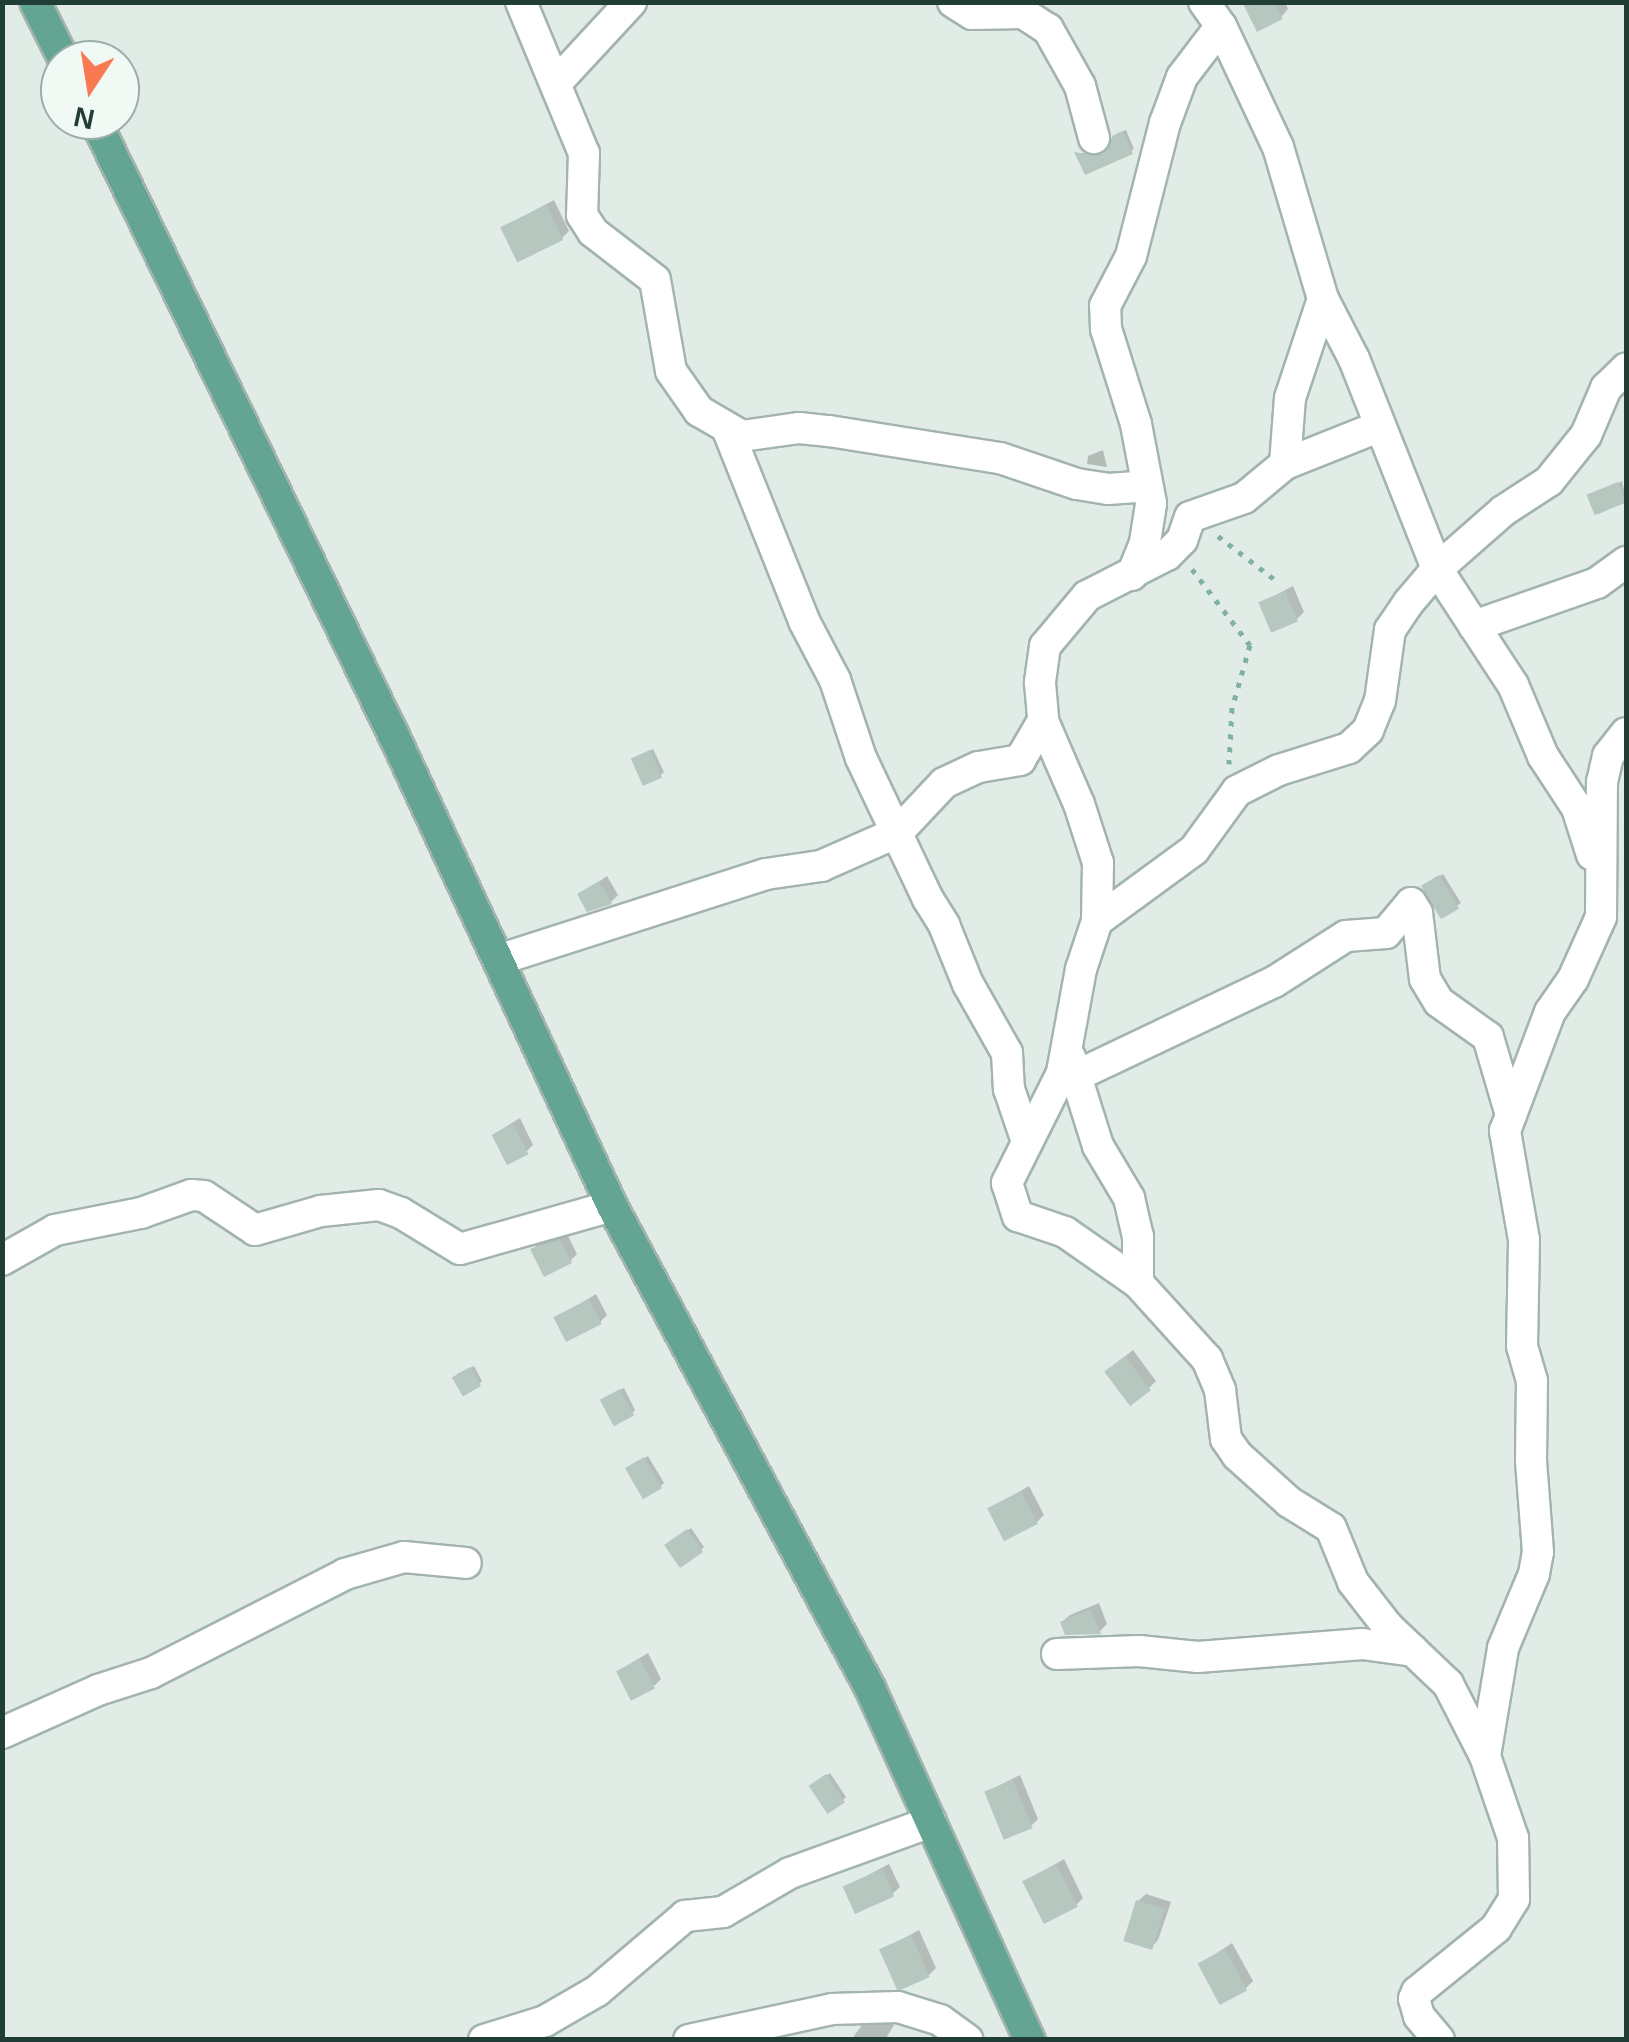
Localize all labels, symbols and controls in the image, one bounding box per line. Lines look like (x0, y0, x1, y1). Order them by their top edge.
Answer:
north arrow (40, 40, 140, 140)
text: N (71, 101, 97, 135)

